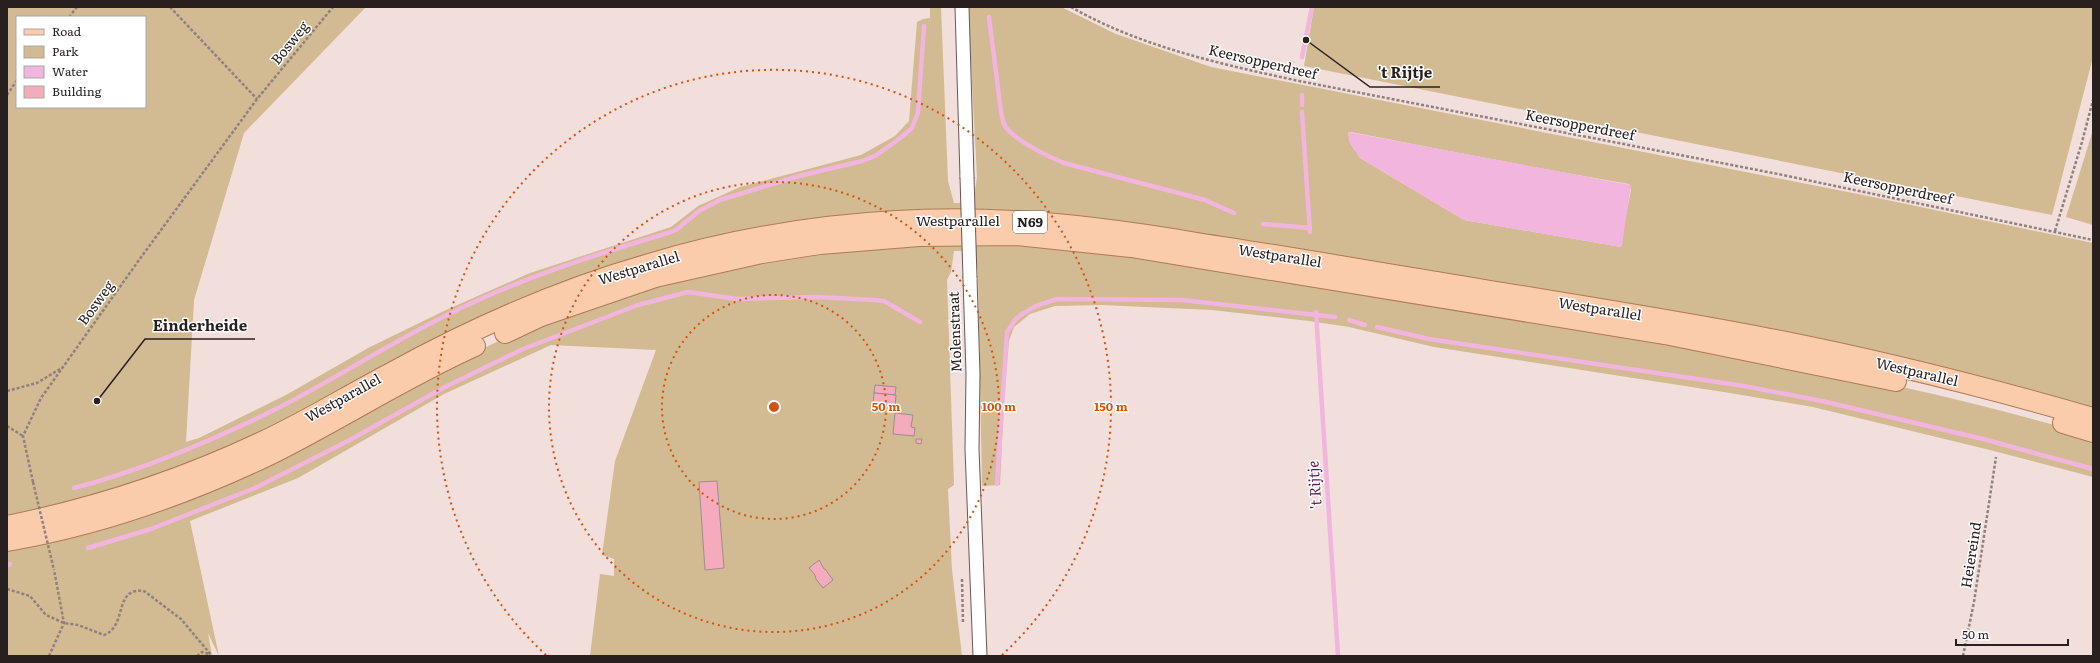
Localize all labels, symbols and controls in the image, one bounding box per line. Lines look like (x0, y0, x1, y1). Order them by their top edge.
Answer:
legend (16, 16, 146, 108)
street label: Bosweg (266, 16, 313, 68)
text: Road (52, 22, 82, 40)
street label: Keersopperdreef (1207, 39, 1321, 84)
text: Park (52, 42, 79, 60)
callout: 't Rijtje (1370, 60, 1440, 87)
text: 't Rijtje (1378, 60, 1433, 83)
text: Water (52, 62, 88, 80)
text: Building (52, 82, 102, 100)
street label: Keersopperdreef (1524, 104, 1638, 145)
street label: Keersopperdreef (1842, 166, 1956, 209)
street label: Westparallel (916, 210, 1000, 230)
road number: N69 (1013, 211, 1047, 233)
street label: Westparallel (1237, 239, 1323, 271)
street label: Westparallel (596, 245, 682, 289)
street label: Bosweg (72, 276, 118, 329)
street label: Molenstraat (943, 291, 965, 373)
street label: Westparallel (1557, 292, 1643, 324)
callout: Einderheide (145, 312, 255, 339)
text: Einderheide (153, 313, 248, 336)
street label: Westparallel (1874, 352, 1961, 390)
street label: Westparallel (301, 368, 384, 426)
text: 50 m (872, 397, 900, 415)
text: 100 m (982, 397, 1016, 415)
text: 150 m (1094, 397, 1128, 415)
centre of rings (767, 400, 781, 414)
water label: 't Rijtje (1300, 460, 1327, 510)
street label: Heiereind (1955, 520, 1985, 589)
scale bar (1956, 621, 2068, 647)
text: 50 m (1962, 625, 1989, 643)

